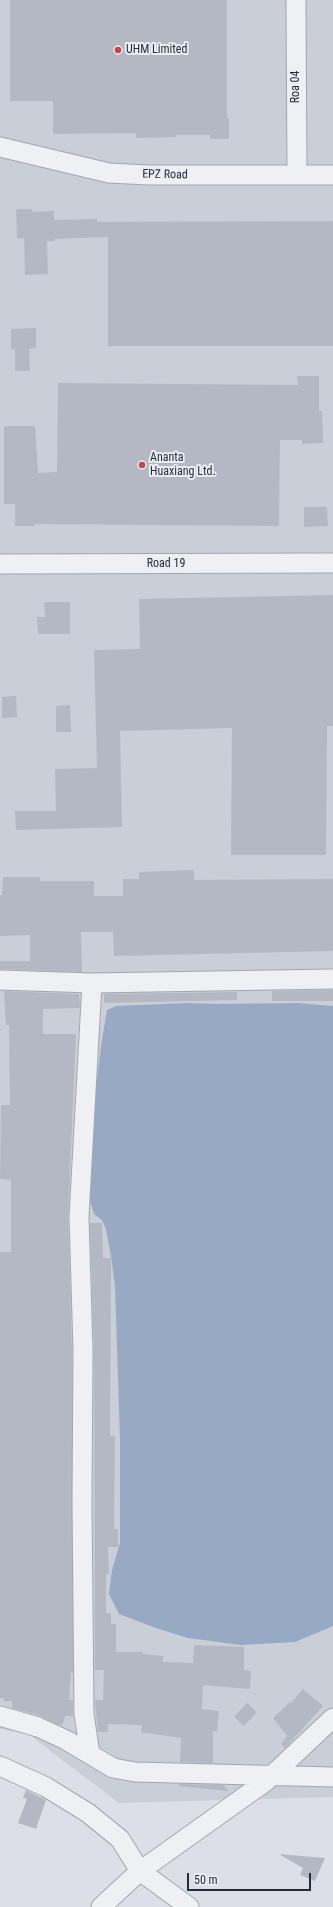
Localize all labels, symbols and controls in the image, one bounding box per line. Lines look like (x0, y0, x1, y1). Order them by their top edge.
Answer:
place label: UHM Limited (126, 43, 187, 57)
marker: UHM Limited (113, 45, 123, 55)
street label: Roa 04 (289, 71, 303, 103)
street label: EPZ Road (142, 167, 188, 183)
place label: Ananta Huaxiang Ltd. (150, 451, 216, 479)
marker: Ananta Huaxiang Ltd. (137, 460, 147, 470)
street label: Road 19 (147, 557, 185, 571)
scale bar (189, 1865, 313, 1891)
text: 50 m (194, 1873, 218, 1887)

